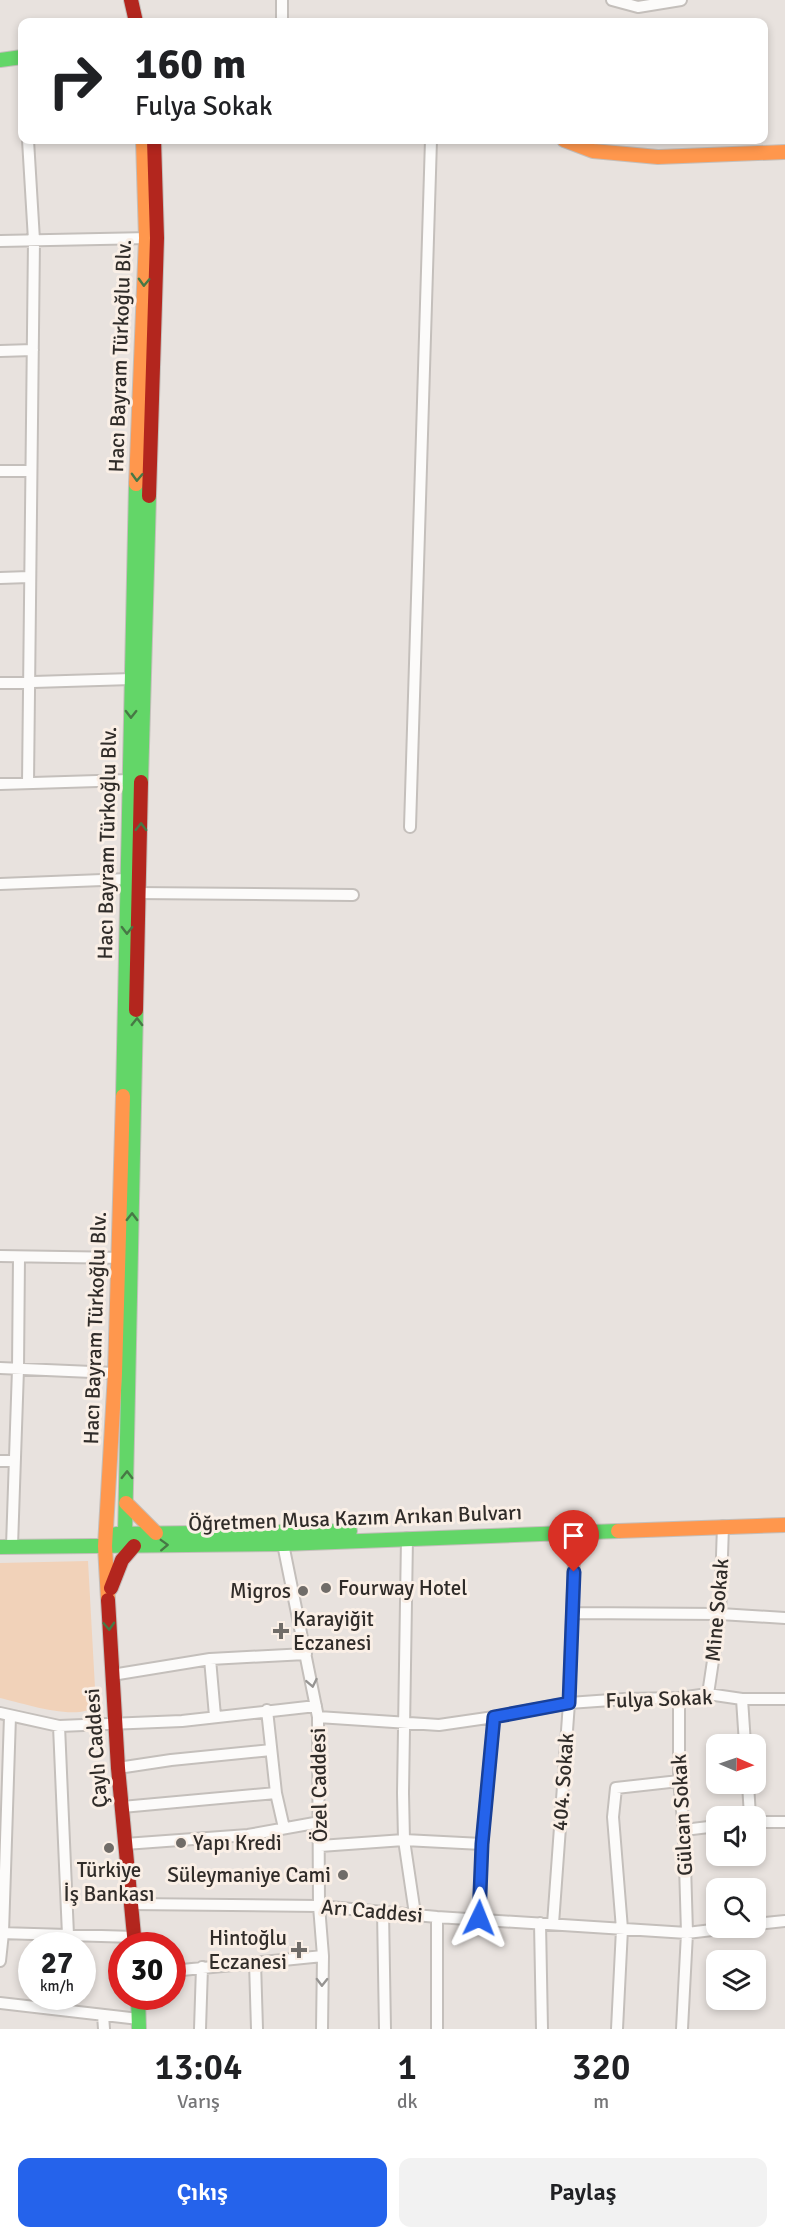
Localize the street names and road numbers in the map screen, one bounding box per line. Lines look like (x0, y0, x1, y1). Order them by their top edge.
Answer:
street label: Hacı Bayram Türkoğlu Blv. (103, 239, 137, 473)
street label: Hacı Bayram Türkoğlu Blv. (92, 726, 122, 960)
street label: Hacı Bayram Türkoğlu Blv. (78, 1211, 112, 1445)
street label: Öğretmen Musa Kazım Arıkan Bulvarı (188, 1499, 522, 1537)
street label: Mine Sokak (700, 1557, 735, 1663)
street label: Fulya Sokak (605, 1684, 713, 1714)
street label: Çaylı Caddesi (79, 1687, 113, 1809)
street label: Özel Caddesi (305, 1727, 333, 1843)
street label: 404. Sokak (547, 1732, 579, 1832)
street label: Gülcan Sokak (666, 1753, 698, 1877)
street label: Arı Caddesi (320, 1894, 424, 1928)

